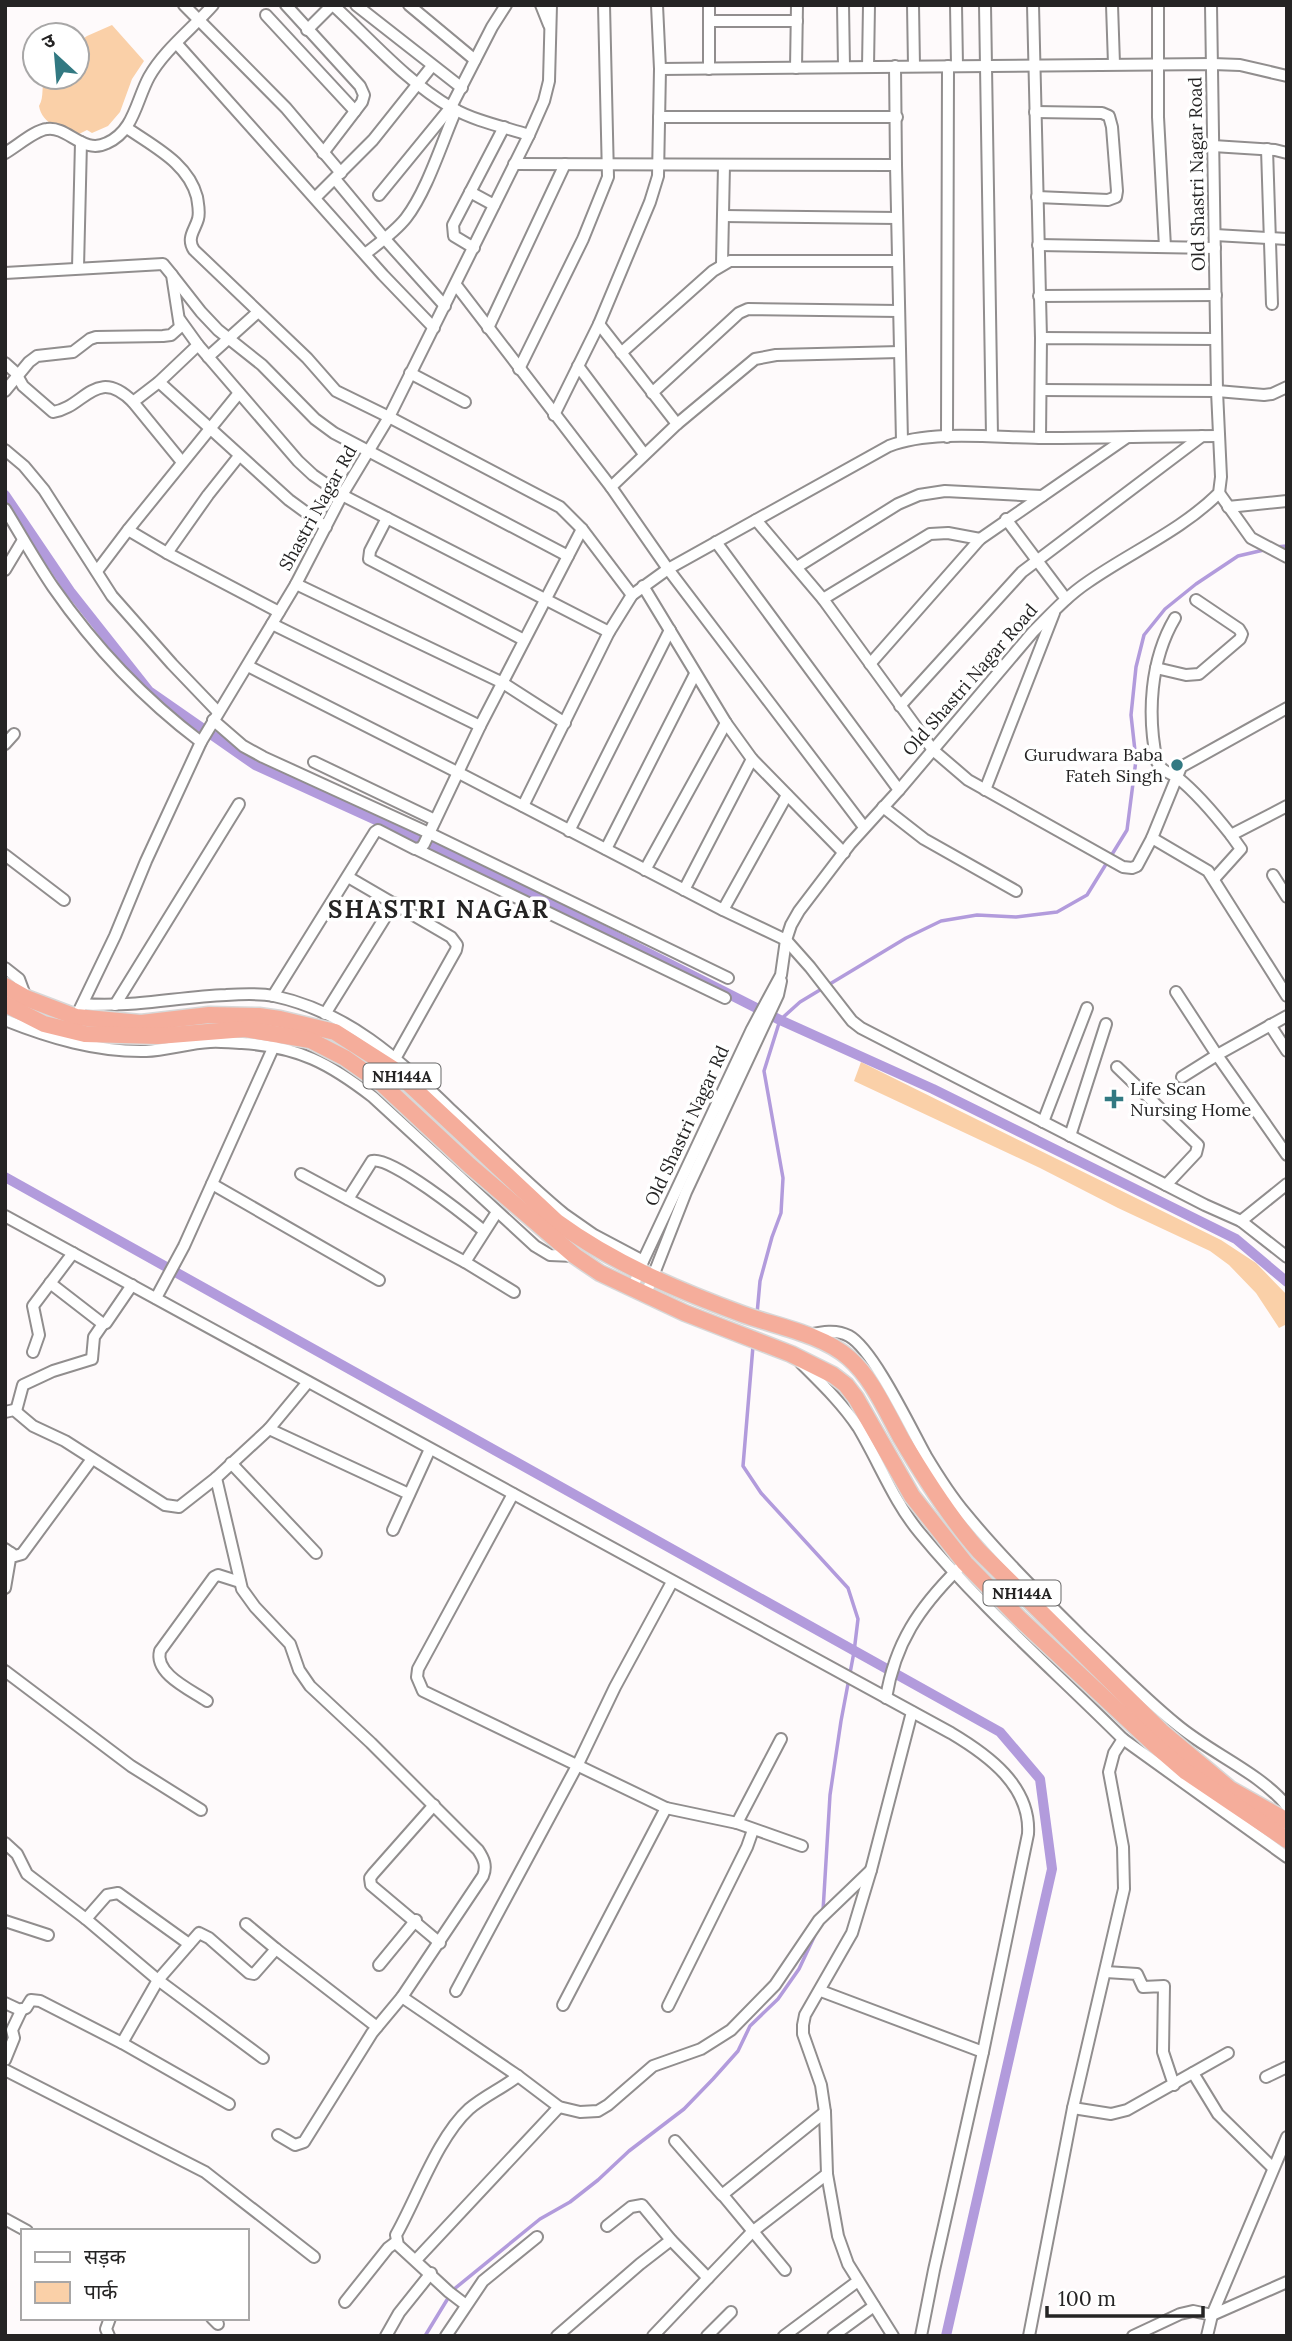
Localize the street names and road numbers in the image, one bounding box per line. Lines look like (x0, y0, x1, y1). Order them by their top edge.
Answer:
street label: Old Shastri Nagar Road (1183, 76, 1210, 271)
street label: Shastri Nagar Rd (274, 441, 362, 574)
street label: Old Shastri Nagar Road (897, 599, 1042, 761)
street label: Old Shastri Nagar Rd (639, 1042, 734, 1210)
road number: NH144A (364, 1064, 440, 1088)
road number: NH144A (984, 1581, 1060, 1606)

